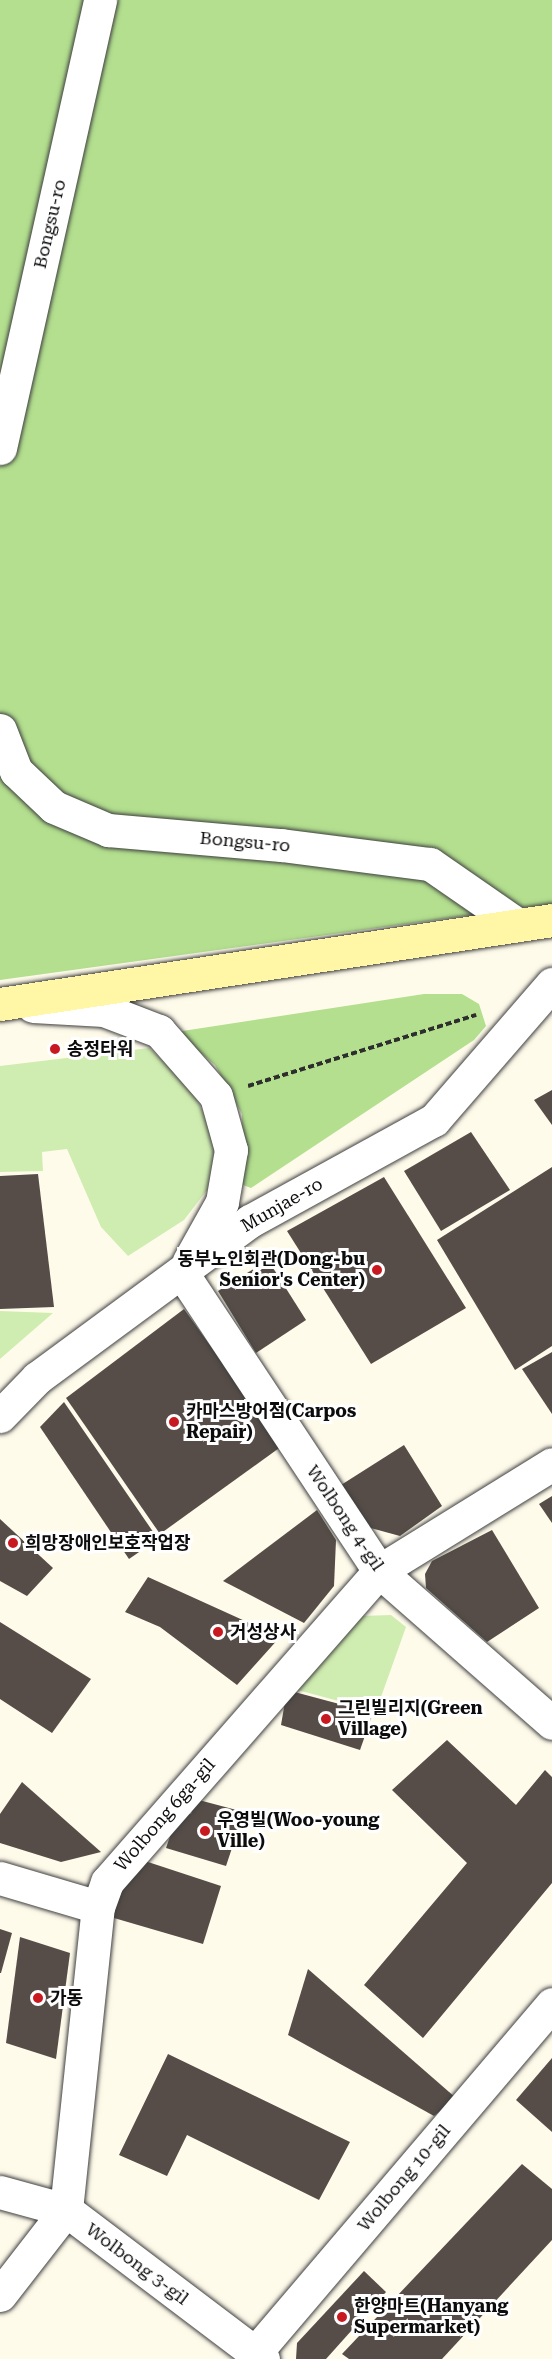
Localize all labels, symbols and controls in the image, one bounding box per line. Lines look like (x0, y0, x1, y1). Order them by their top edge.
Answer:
street label: Bongsu-ro (29, 177, 71, 271)
street label: Bongsu-ro (199, 827, 291, 857)
place label: 송정타워 (67, 1038, 133, 1060)
marker: 송정타워 (48, 1042, 62, 1056)
street label: Munjae-ro (237, 1173, 327, 1237)
place label: 동부노인회관(Dong-bu Senior's Center) (178, 1249, 365, 1292)
marker: 동부노인회관(Dong-bu Senior's Center) (370, 1263, 384, 1277)
place label: 카마스방어점(Carpos Repair) (186, 1401, 356, 1444)
marker: 카마스방어점(Carpos Repair) (167, 1415, 181, 1429)
street label: Wolbong 4-gil (302, 1461, 388, 1575)
place label: 희망장애인보호작업장 (25, 1532, 191, 1554)
marker: 희망장애인보호작업장 (6, 1536, 20, 1550)
place label: 거성상사 (230, 1621, 296, 1643)
marker: 거성상사 (211, 1625, 225, 1639)
place label: 그린빌리지(Green Village) (338, 1698, 483, 1740)
marker: 그린빌리지(Green Village) (319, 1712, 333, 1726)
street label: Wolbong 6ga-gil (110, 1754, 220, 1876)
place label: 우영빌(Woo-young Ville) (217, 1810, 379, 1852)
marker: 우영빌(Woo-young Ville) (198, 1824, 212, 1838)
place label: 가동 (50, 1987, 83, 2009)
marker: 가동 (31, 1991, 45, 2005)
street label: Wolbong 10-gil (353, 2120, 455, 2236)
street label: Wolbong 3-gil (81, 2218, 193, 2310)
place label: 한양마트(Hanyang Supermarket) (354, 2296, 508, 2338)
marker: 한양마트(Hanyang Supermarket) (335, 2310, 349, 2324)

